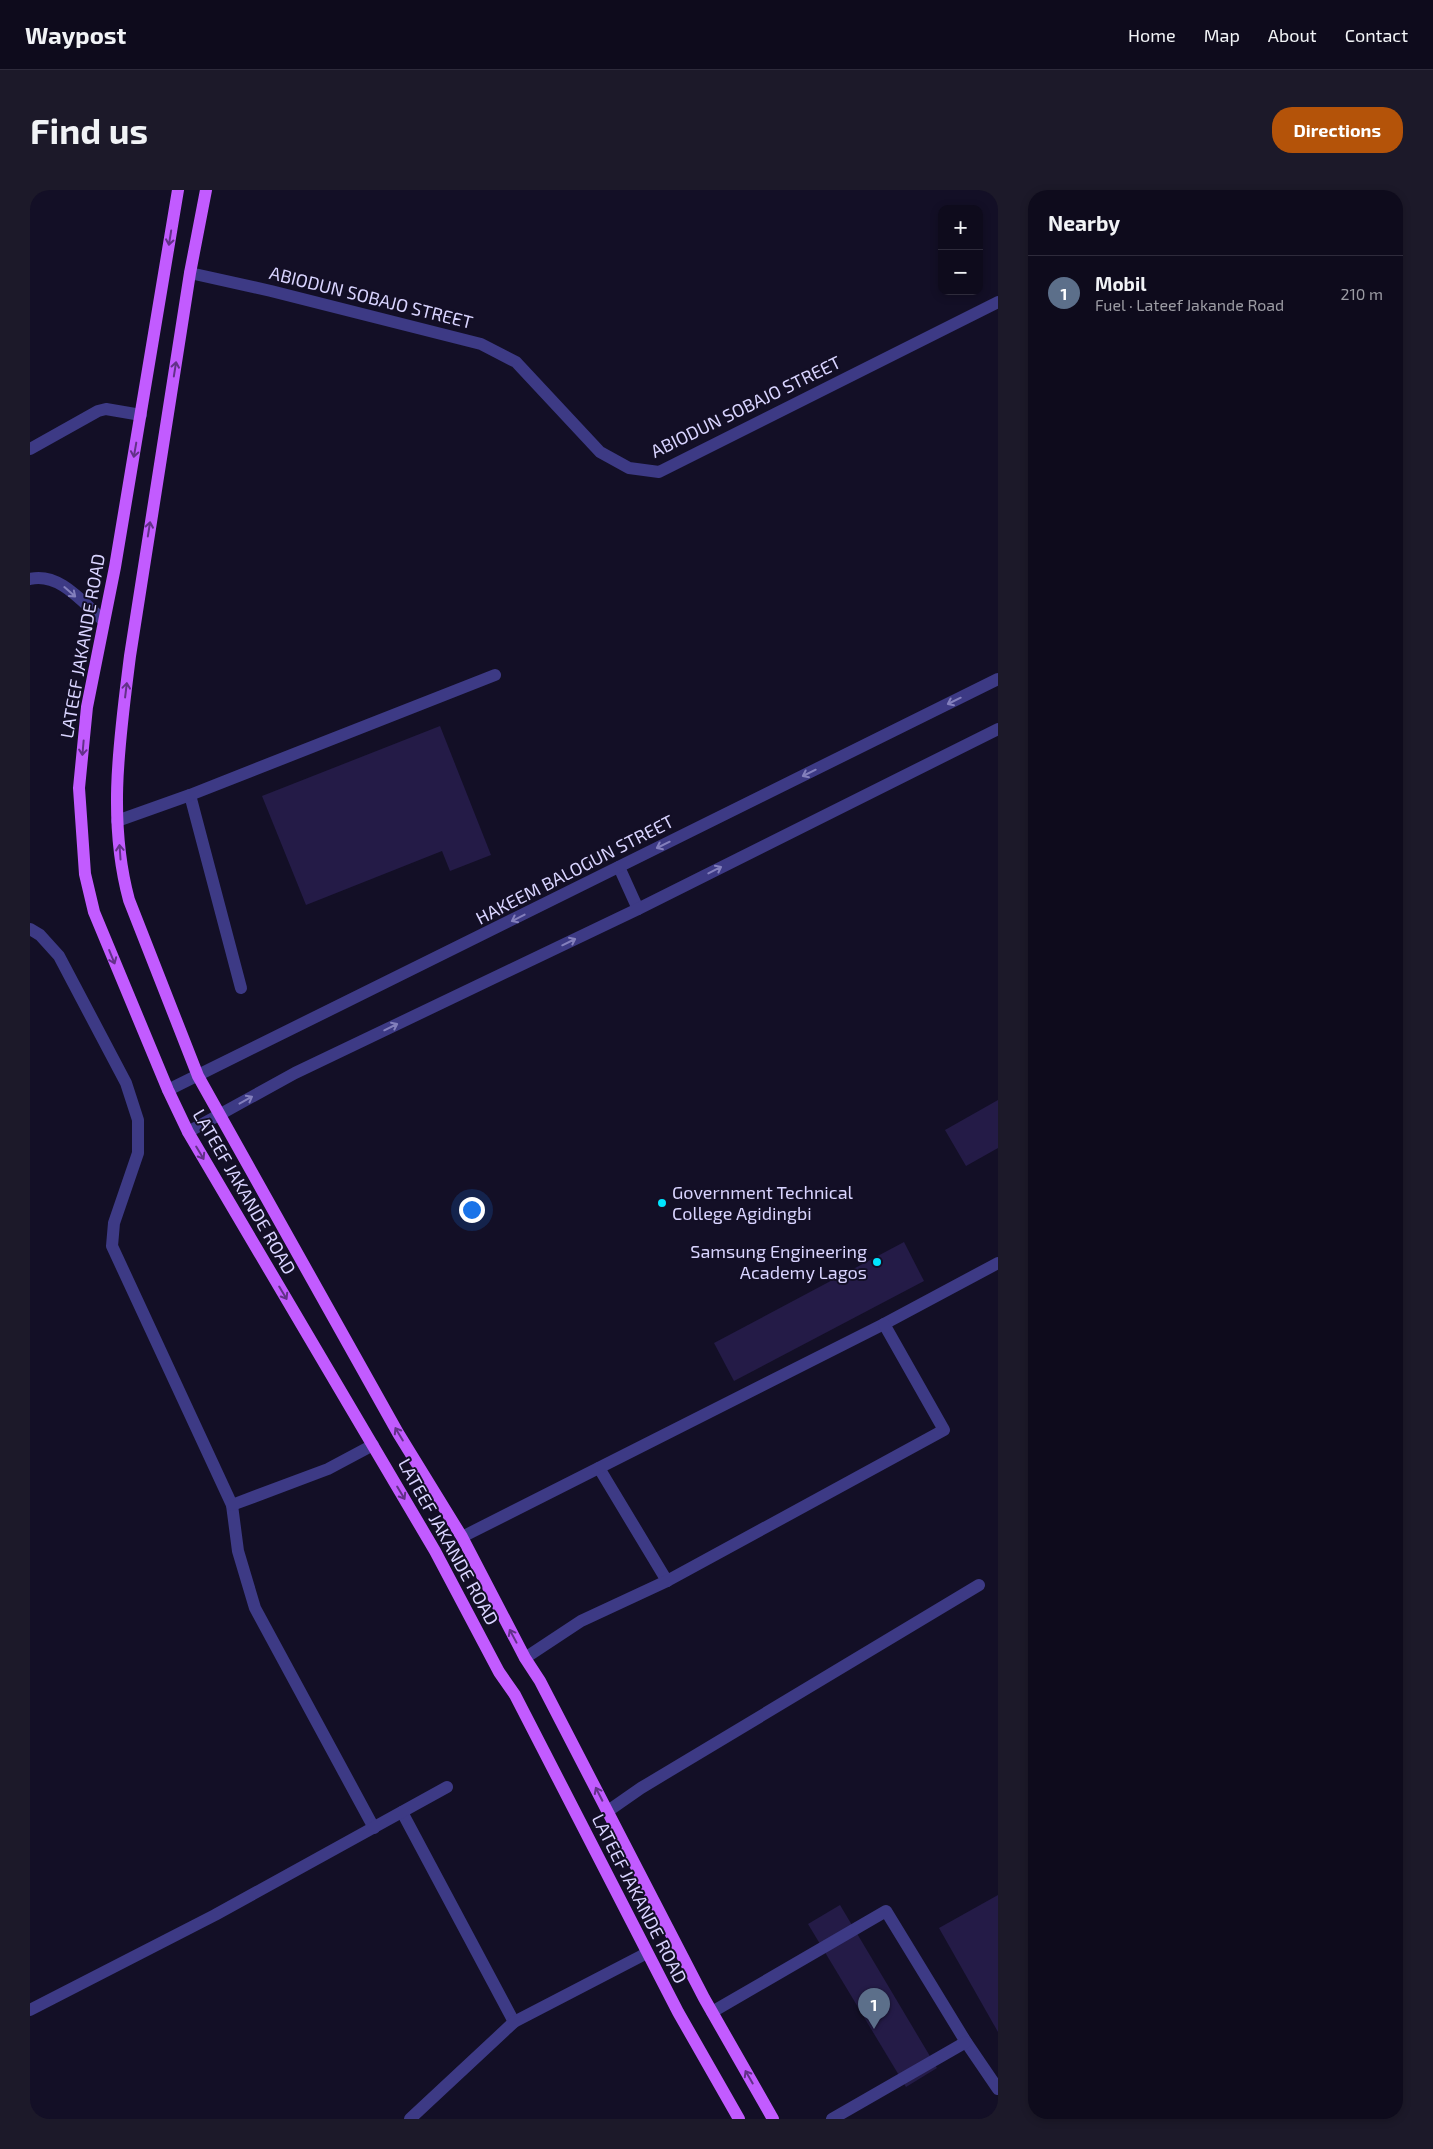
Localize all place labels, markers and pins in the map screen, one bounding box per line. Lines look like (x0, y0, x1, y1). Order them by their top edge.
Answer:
place label: Government Technical College Agidingbi (672, 1181, 854, 1224)
marker: Government Technical College Agidingbi (656, 1197, 668, 1209)
place label: Samsung Engineering Academy Lagos (690, 1240, 867, 1283)
marker: Samsung Engineering Academy Lagos (871, 1256, 883, 1268)
pin: 1 (858, 1988, 890, 2029)

